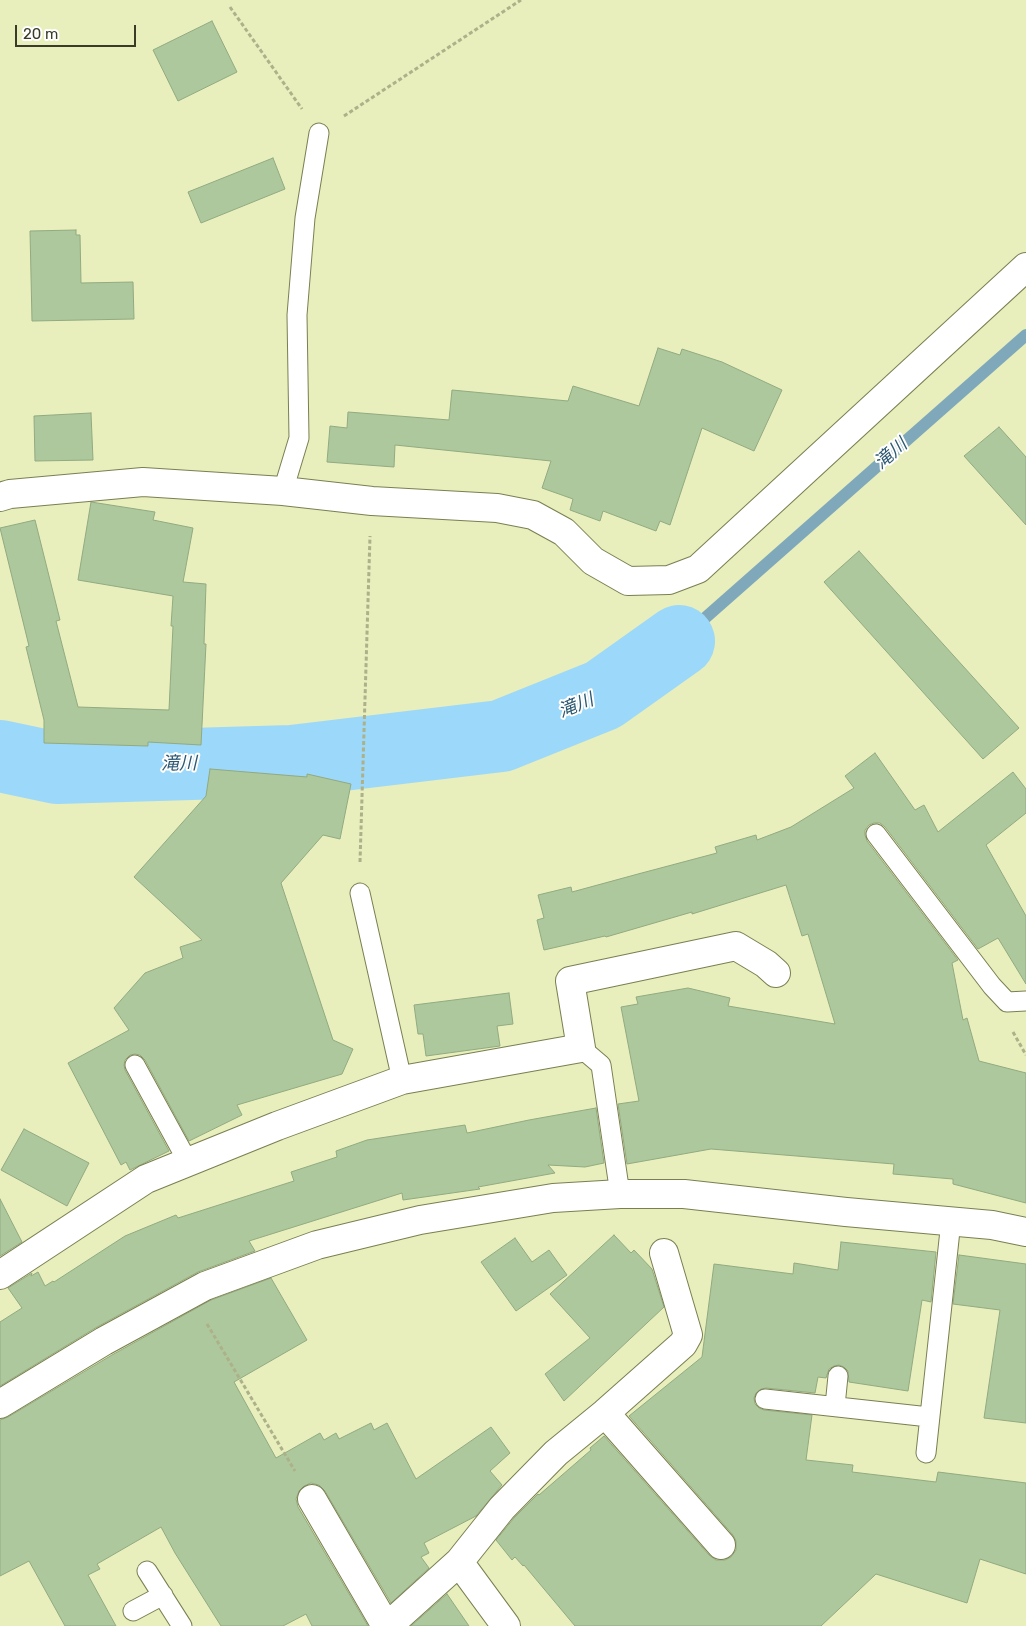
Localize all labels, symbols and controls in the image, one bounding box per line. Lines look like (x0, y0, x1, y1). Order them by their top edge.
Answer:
scale bar (18, 15, 139, 47)
text: 20 m (23, 25, 58, 43)
water label: 滝川 (870, 434, 912, 474)
water label: 滝川 (555, 689, 597, 723)
water label: 滝川 (161, 753, 197, 775)

